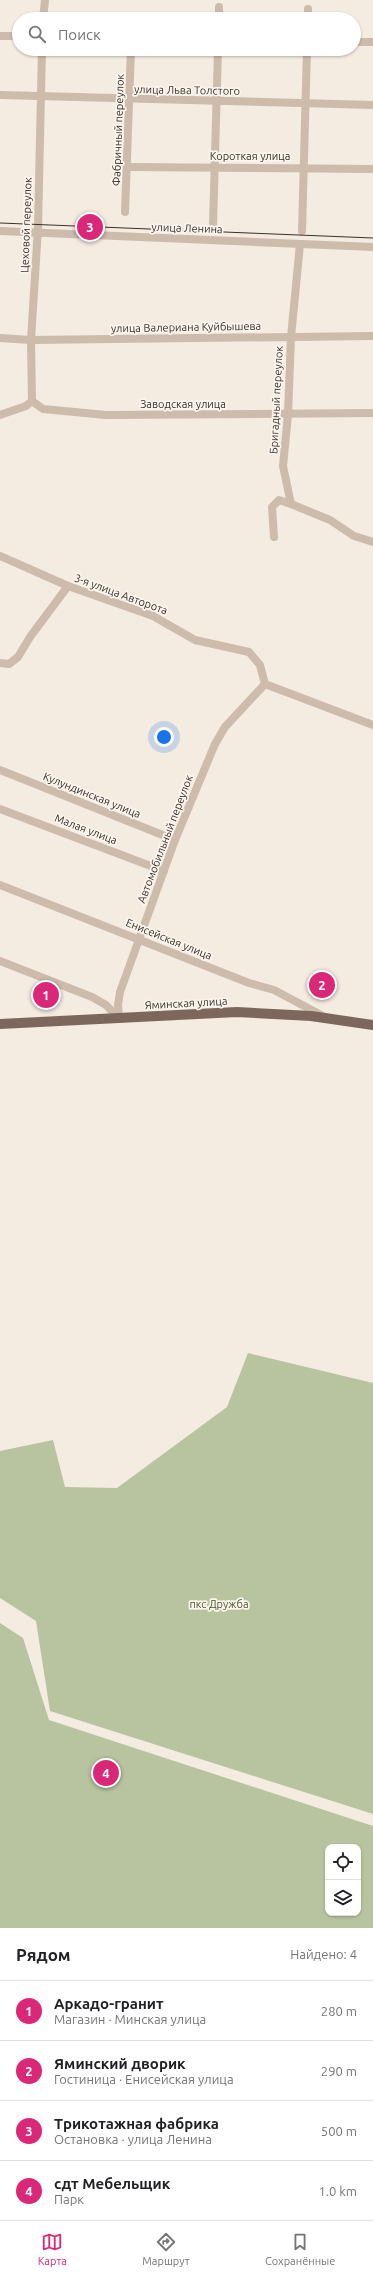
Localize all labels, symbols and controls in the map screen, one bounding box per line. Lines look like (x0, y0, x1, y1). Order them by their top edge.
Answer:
search box (12, 12, 361, 56)
icon: search (26, 23, 48, 45)
text: Поиск (58, 26, 101, 43)
street label: Фабричный переулок (110, 73, 126, 186)
street label: улица Льва Толстого (134, 83, 240, 97)
street label: Короткая улица (210, 150, 290, 162)
street label: Цеховой переулок (18, 177, 34, 273)
pin: 3 (77, 212, 103, 242)
street label: улица Ленина (151, 221, 223, 235)
street label: улица Валериана Куйбышева (111, 320, 261, 334)
street label: Бригадный переулок (267, 345, 285, 454)
street label: Заводская улица (140, 398, 226, 410)
street label: 3-я улица Авторота (73, 572, 169, 616)
your location (154, 727, 174, 747)
street label: Кулундинская улица (42, 770, 142, 820)
street label: Автомобильный переулок (135, 773, 195, 905)
street label: Малая улица (53, 812, 119, 846)
street label: Енисейская улица (124, 916, 214, 962)
pin: 2 (309, 970, 335, 1000)
pin: 1 (33, 980, 59, 1010)
street label: Яминская улица (144, 995, 228, 1011)
park label: пкс Дружба (189, 1598, 249, 1610)
pin: 4 (93, 1758, 119, 1788)
map controls (325, 1844, 361, 1916)
button: locate (325, 1844, 361, 1880)
button: layers (325, 1880, 361, 1916)
text: Рядом (16, 1945, 71, 1964)
text: Найдено: 4 (290, 1947, 357, 1961)
text: Аркадо-гранит (54, 1995, 164, 2012)
text: 1 (25, 2004, 33, 2018)
text: 280 m (321, 2004, 357, 2018)
text: Магазин · Минская улица (54, 2012, 206, 2026)
text: Яминский дворик (54, 2055, 186, 2072)
text: 2 (25, 2064, 33, 2078)
text: 290 m (321, 2064, 357, 2078)
text: Гостиница · Енисейская улица (54, 2072, 234, 2086)
text: Трикотажная фабрика (54, 2115, 219, 2132)
text: 3 (25, 2124, 33, 2138)
text: 500 m (321, 2124, 357, 2138)
text: Остановка · улица Ленина (54, 2132, 212, 2146)
text: сдт Мебельщик (54, 2175, 170, 2192)
text: 4 (25, 2184, 33, 2198)
text: 1.0 km (318, 2184, 357, 2198)
text: Парк (54, 2192, 84, 2206)
tab: Карта (38, 2231, 67, 2267)
tab: Маршрут (142, 2231, 190, 2267)
tab: Сохранённые (265, 2231, 335, 2267)

